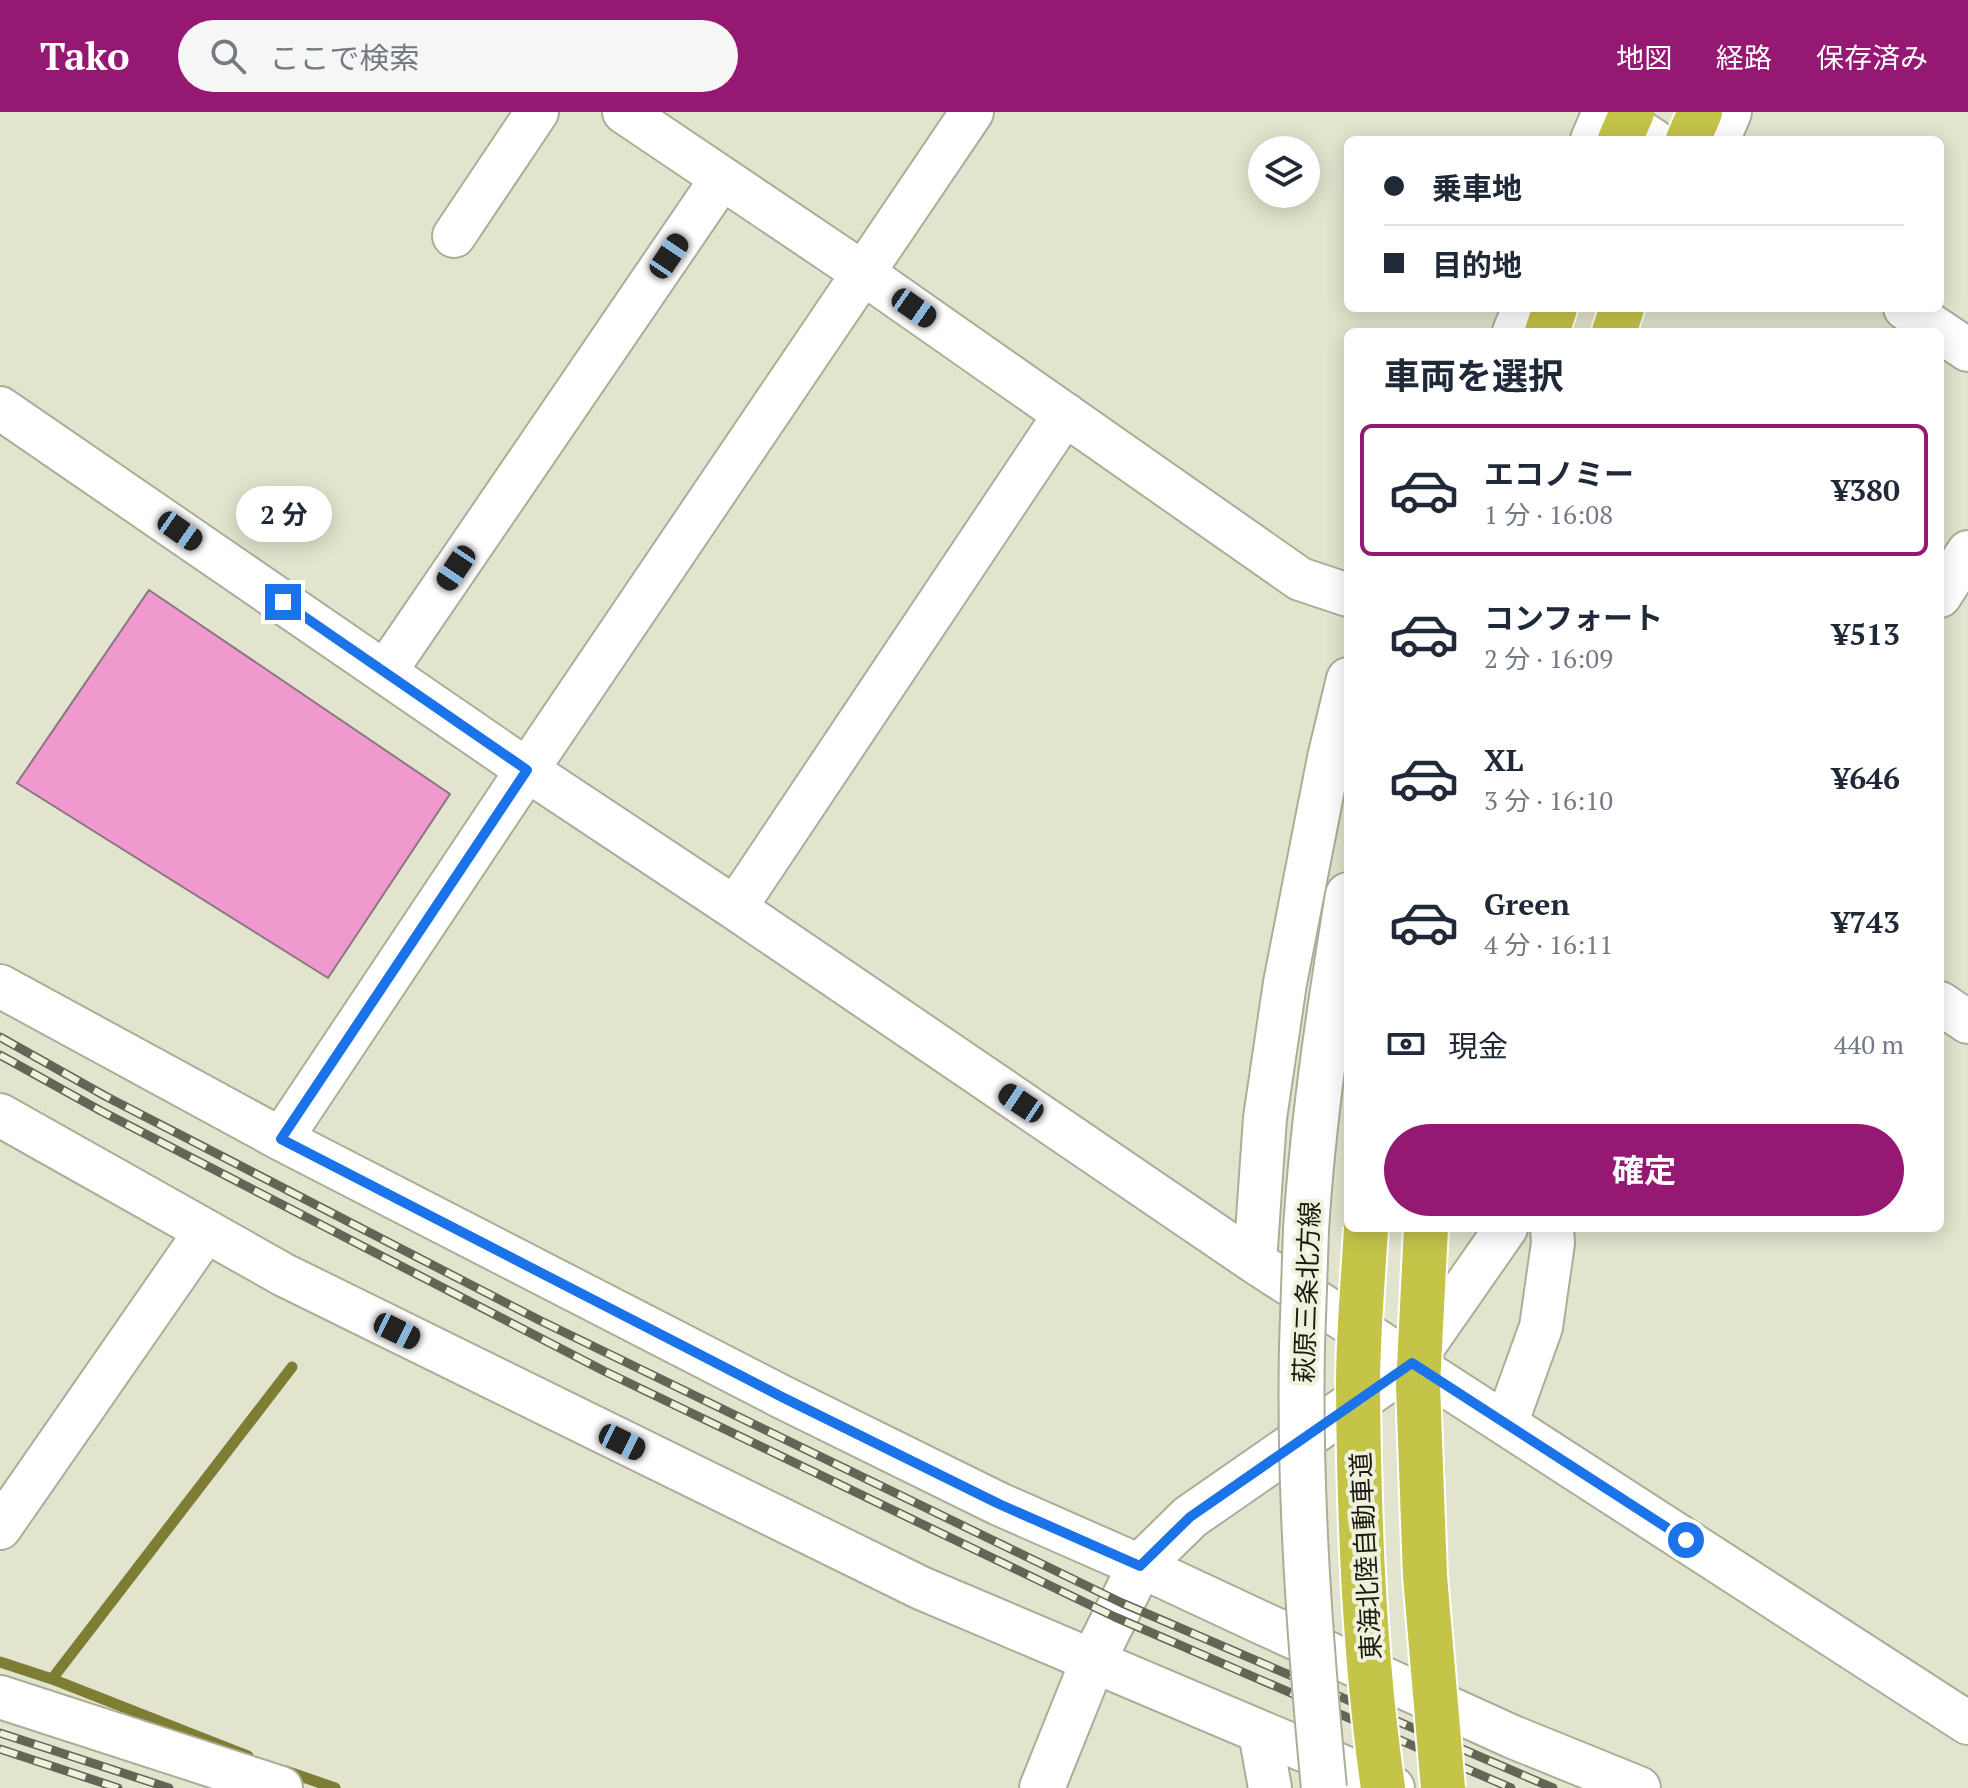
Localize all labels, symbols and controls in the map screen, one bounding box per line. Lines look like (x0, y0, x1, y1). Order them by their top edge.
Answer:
search box (178, 20, 738, 92)
text: Tako (40, 31, 130, 81)
icon: search (206, 34, 250, 78)
text: ここで検索 (270, 38, 420, 78)
text: 地図 (1616, 39, 1672, 76)
text: 経路 (1716, 39, 1772, 76)
text: 保存済み (1816, 39, 1928, 76)
map controls (1248, 136, 1320, 208)
button: layers (1248, 136, 1320, 208)
text: 乗車地 (1432, 168, 1522, 208)
car (646, 229, 692, 283)
text: 目的地 (1432, 245, 1522, 285)
car (887, 284, 941, 332)
text: 車両を選択 (1384, 352, 1564, 399)
icon: car (1388, 454, 1460, 526)
text: エコノミー (1484, 454, 1634, 494)
text: ¥380 (1832, 470, 1900, 510)
callout: 2 分 (235, 486, 331, 542)
text: 2 分 (260, 497, 308, 531)
text: 1 分 · 16:08 (1484, 497, 1613, 531)
car (153, 507, 207, 555)
car (433, 541, 479, 595)
route end (265, 584, 301, 620)
icon: car (1388, 598, 1460, 670)
text: コンフォート (1484, 598, 1663, 638)
text: ¥513 (1832, 614, 1900, 654)
text: 2 分 · 16:09 (1484, 641, 1613, 675)
text: XL (1484, 740, 1523, 780)
icon: car (1388, 742, 1460, 814)
text: ¥646 (1832, 758, 1900, 798)
text: 3 分 · 16:10 (1484, 783, 1613, 817)
text: Green (1484, 884, 1570, 924)
icon: car (1388, 886, 1460, 958)
text: ¥743 (1832, 902, 1900, 942)
text: 4 分 · 16:11 (1484, 927, 1613, 961)
icon: cash (1384, 1022, 1428, 1066)
text: 現金 (1448, 1026, 1508, 1066)
text: 440 m (1834, 1027, 1904, 1061)
car (994, 1080, 1048, 1126)
button: 確定 (1384, 1124, 1904, 1216)
street label: 萩原三条北方線 (1286, 1200, 1326, 1384)
car (370, 1310, 424, 1352)
car (595, 1421, 649, 1463)
street label: 東海北陸自動車道 (1343, 1451, 1387, 1661)
route start (1668, 1522, 1704, 1558)

